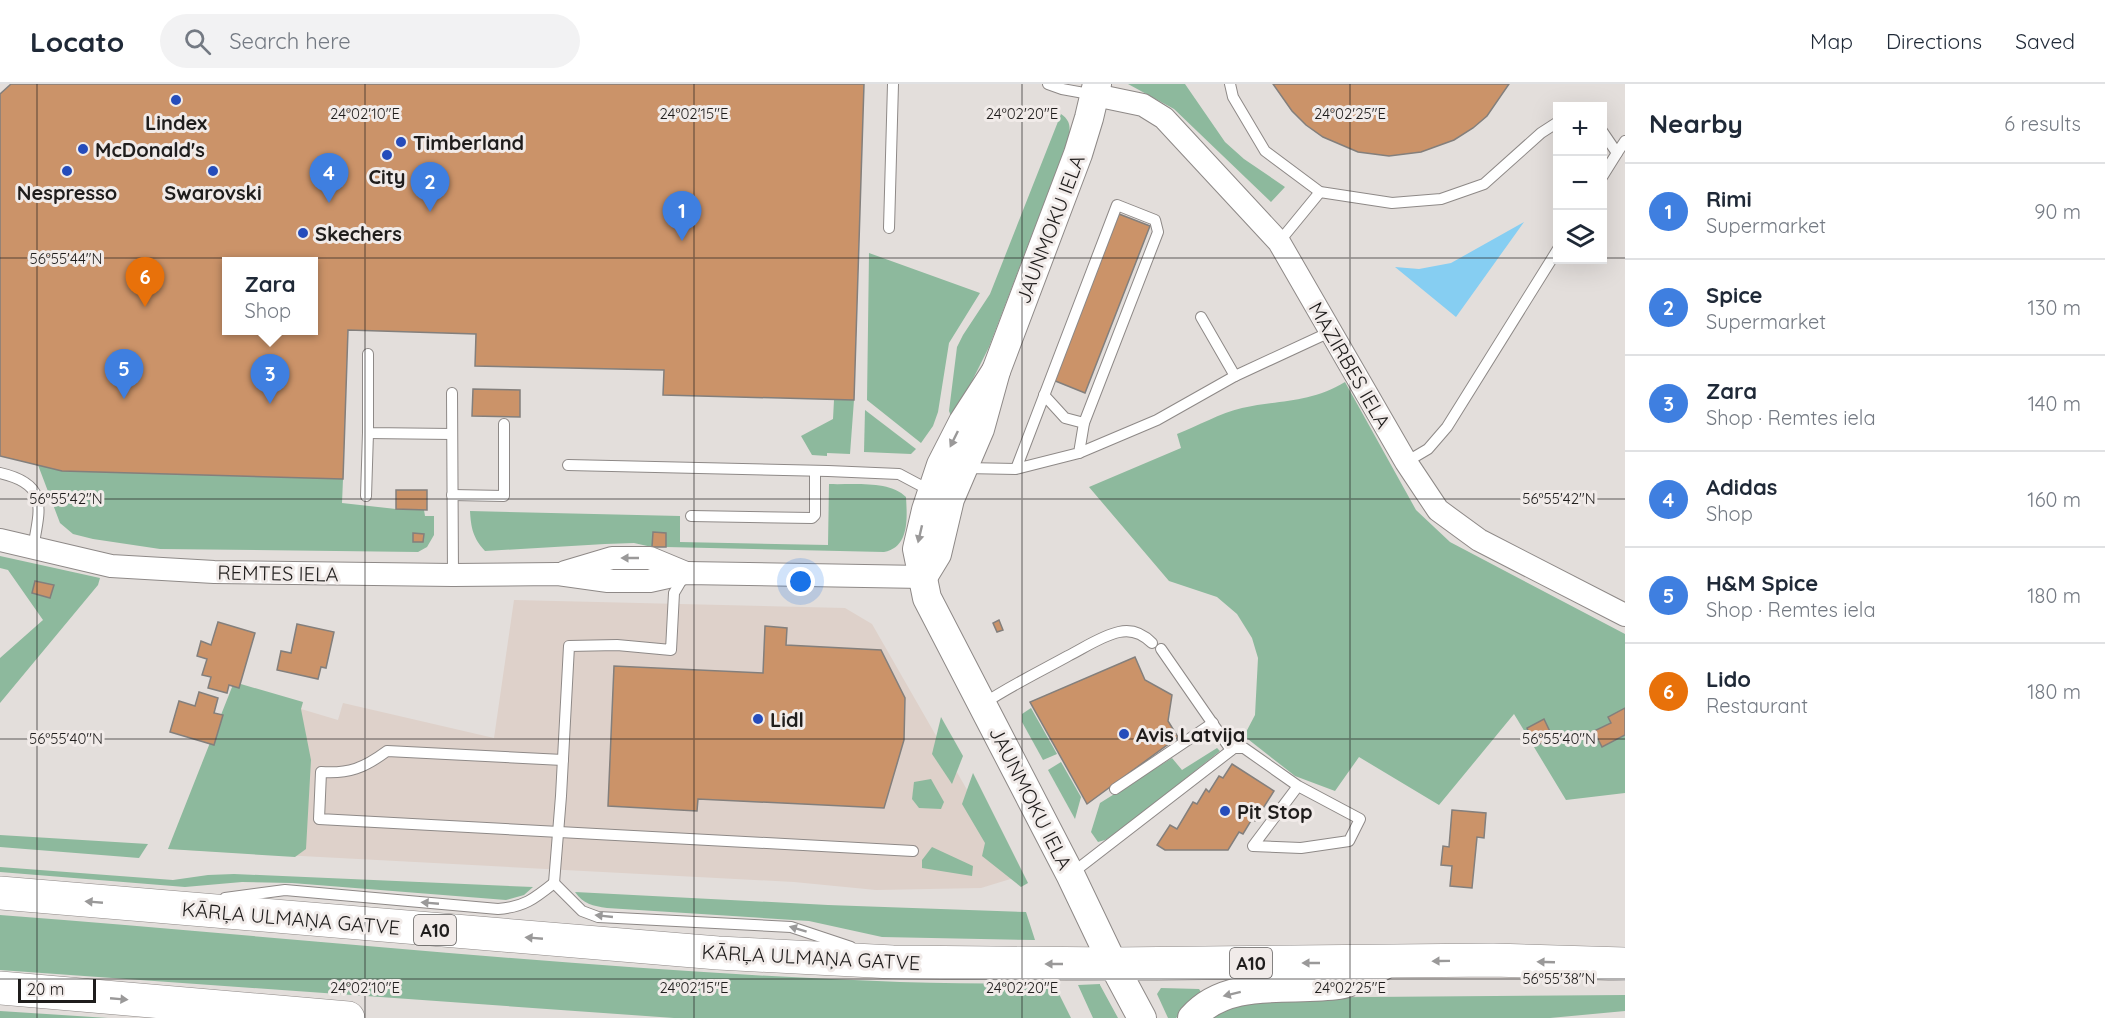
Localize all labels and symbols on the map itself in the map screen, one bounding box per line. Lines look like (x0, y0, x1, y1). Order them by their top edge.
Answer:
marker: Lindex (169, 93, 183, 107)
text: 24°02'10"E (330, 104, 400, 123)
text: 24°02'15"E (659, 104, 729, 123)
text: 24°02'20"E (986, 104, 1058, 123)
text: 24°02'25"E (1314, 104, 1386, 123)
place label: Lindex (145, 110, 207, 135)
place label: Timberland (413, 130, 524, 155)
marker: Timberland (394, 135, 408, 149)
place label: McDonald's (95, 137, 205, 162)
marker: McDonald's (76, 142, 90, 156)
marker: City (380, 148, 394, 162)
street label: JAUNMOKU IELA (1010, 151, 1090, 307)
pin: 4 (310, 154, 348, 203)
pin: 2 (410, 162, 450, 212)
marker: Nespresso (60, 164, 74, 178)
marker: Swarovski (206, 164, 220, 178)
place label: City (368, 164, 406, 189)
place label: Nespresso (17, 180, 117, 205)
place label: Swarovski (164, 180, 262, 205)
pin: 1 (662, 192, 702, 241)
place label: Skechers (315, 221, 402, 246)
marker: Skechers (296, 226, 310, 240)
text: 56°55'44"N (30, 249, 102, 268)
pin: 6 (126, 258, 164, 307)
street label: MAZIRBES IELA (1304, 297, 1396, 433)
pin: 5 (104, 350, 144, 399)
pin: 3 (250, 354, 290, 404)
one-way arrow (950, 430, 959, 447)
text: 56°55'42"N (29, 489, 103, 508)
text: 56°55'42"N (1522, 489, 1596, 508)
one-way arrow (915, 525, 925, 543)
one-way arrow (621, 553, 640, 563)
street label: REMTES IELA (217, 559, 339, 587)
your location (786, 567, 815, 596)
place label: Lidl (770, 707, 804, 732)
marker: Lidl (751, 712, 765, 726)
street label: JAUNMOKU IELA (984, 722, 1078, 874)
place label: Avis Latvija (1136, 722, 1245, 747)
marker: Avis Latvija (1117, 727, 1131, 741)
text: 56°55'40"N (29, 729, 103, 748)
text: 56°55'40"N (1522, 729, 1596, 748)
place label: Pit Stop (1237, 799, 1313, 824)
marker: Pit Stop (1218, 804, 1232, 818)
street label: KĀRĻA ULMAŅA GATVE (181, 896, 401, 940)
one-way arrow (85, 897, 104, 907)
one-way arrow (420, 898, 439, 908)
one-way arrow (595, 911, 614, 921)
road number: A10 (414, 915, 456, 945)
one-way arrow (789, 924, 807, 934)
one-way arrow (524, 933, 543, 943)
street label: KĀRĻA ULMAŅA GATVE (701, 939, 921, 975)
road number: A10 (1230, 948, 1272, 978)
one-way arrow (1432, 957, 1451, 966)
one-way arrow (1536, 957, 1555, 967)
one-way arrow (1301, 958, 1320, 968)
one-way arrow (1045, 959, 1064, 969)
text: 56°55'38"N (1522, 969, 1596, 988)
scale bar (18, 976, 96, 1004)
text: 24°02'10"E (330, 978, 400, 997)
text: 24°02'15"E (659, 978, 729, 997)
text: 24°02'20"E (986, 978, 1058, 997)
text: 24°02'25"E (1314, 978, 1386, 997)
one-way arrow (1223, 990, 1241, 1000)
one-way arrow (110, 994, 129, 1004)

